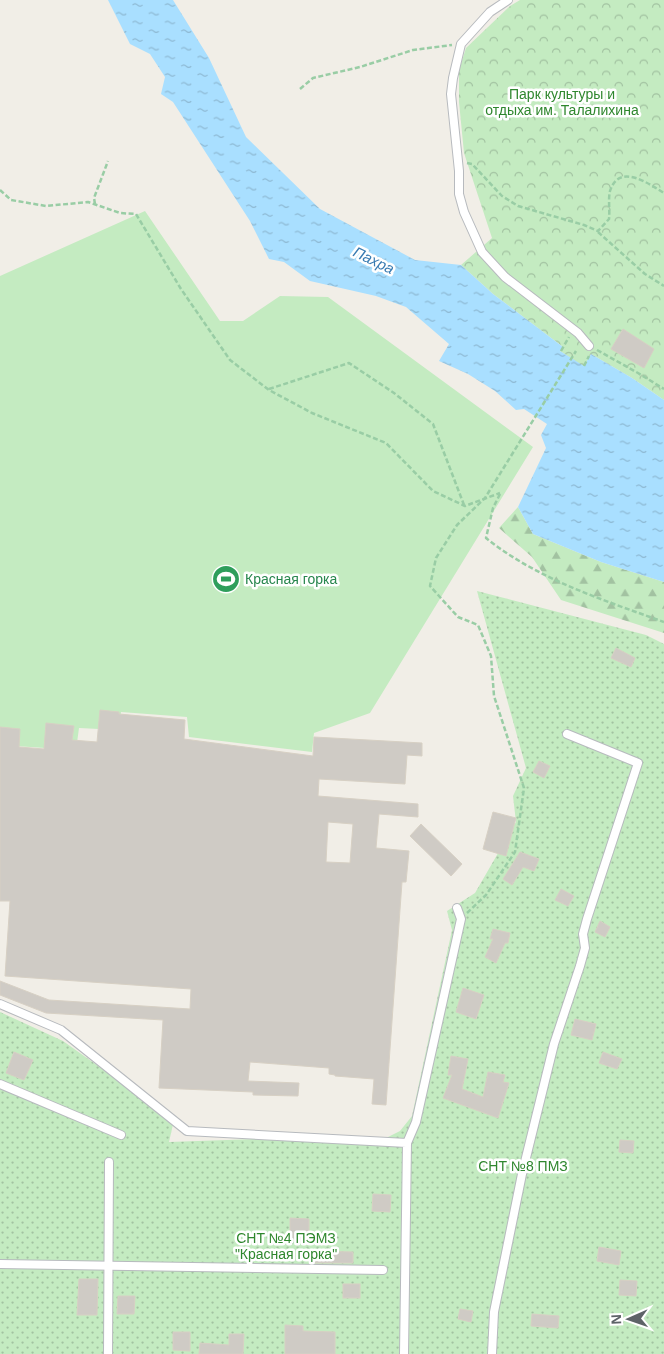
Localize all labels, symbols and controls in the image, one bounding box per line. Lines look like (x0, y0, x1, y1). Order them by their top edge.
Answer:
park label: Парк культуры и отдыха им. Талалихина (485, 86, 639, 118)
water label: Пахра (351, 243, 397, 277)
sports icon: Красная горка (211, 564, 241, 594)
place label: Красная горка (245, 571, 338, 587)
park label: СНТ №8 ПМЗ (478, 1158, 568, 1174)
park label: СНТ №4 ПЭМЗ "Красная горка" (235, 1230, 337, 1262)
north arrow (604, 1294, 654, 1344)
text: N (608, 1314, 624, 1325)

